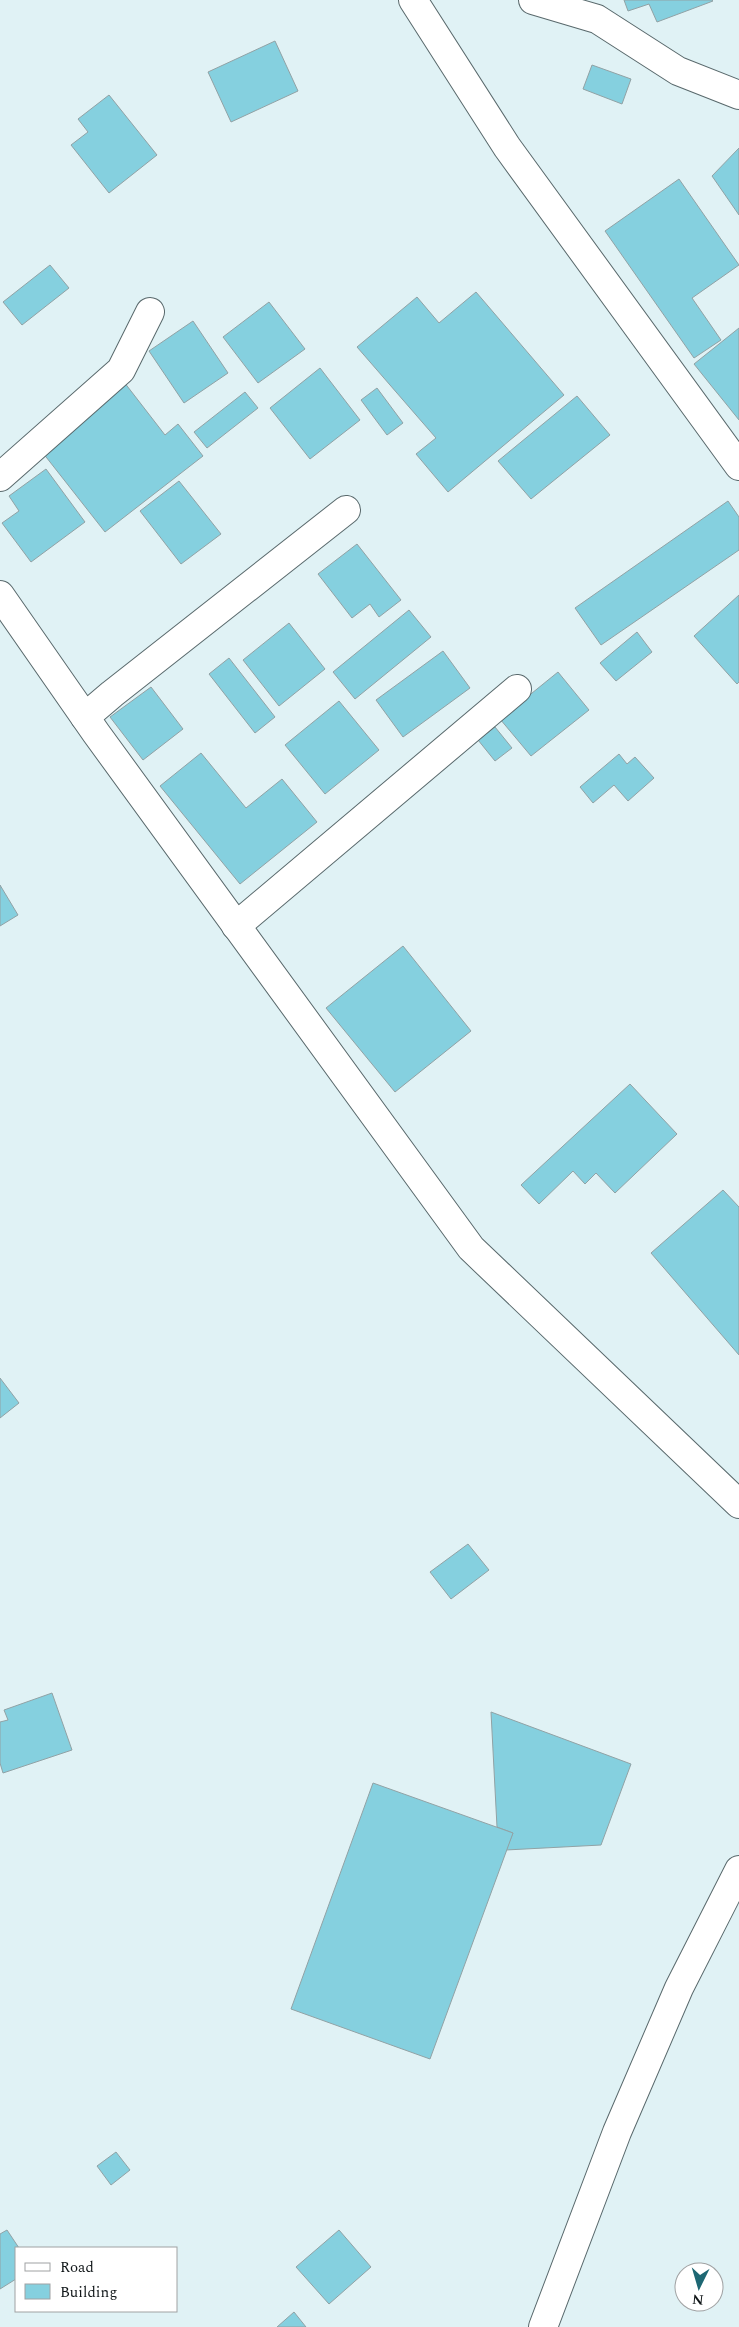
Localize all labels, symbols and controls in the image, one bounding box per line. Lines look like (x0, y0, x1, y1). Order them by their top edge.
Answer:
legend (15, 2247, 178, 2312)
text: Road (60, 2256, 94, 2279)
north arrow (674, 2262, 724, 2312)
text: Building (60, 2281, 117, 2304)
text: N (691, 2288, 705, 2310)

